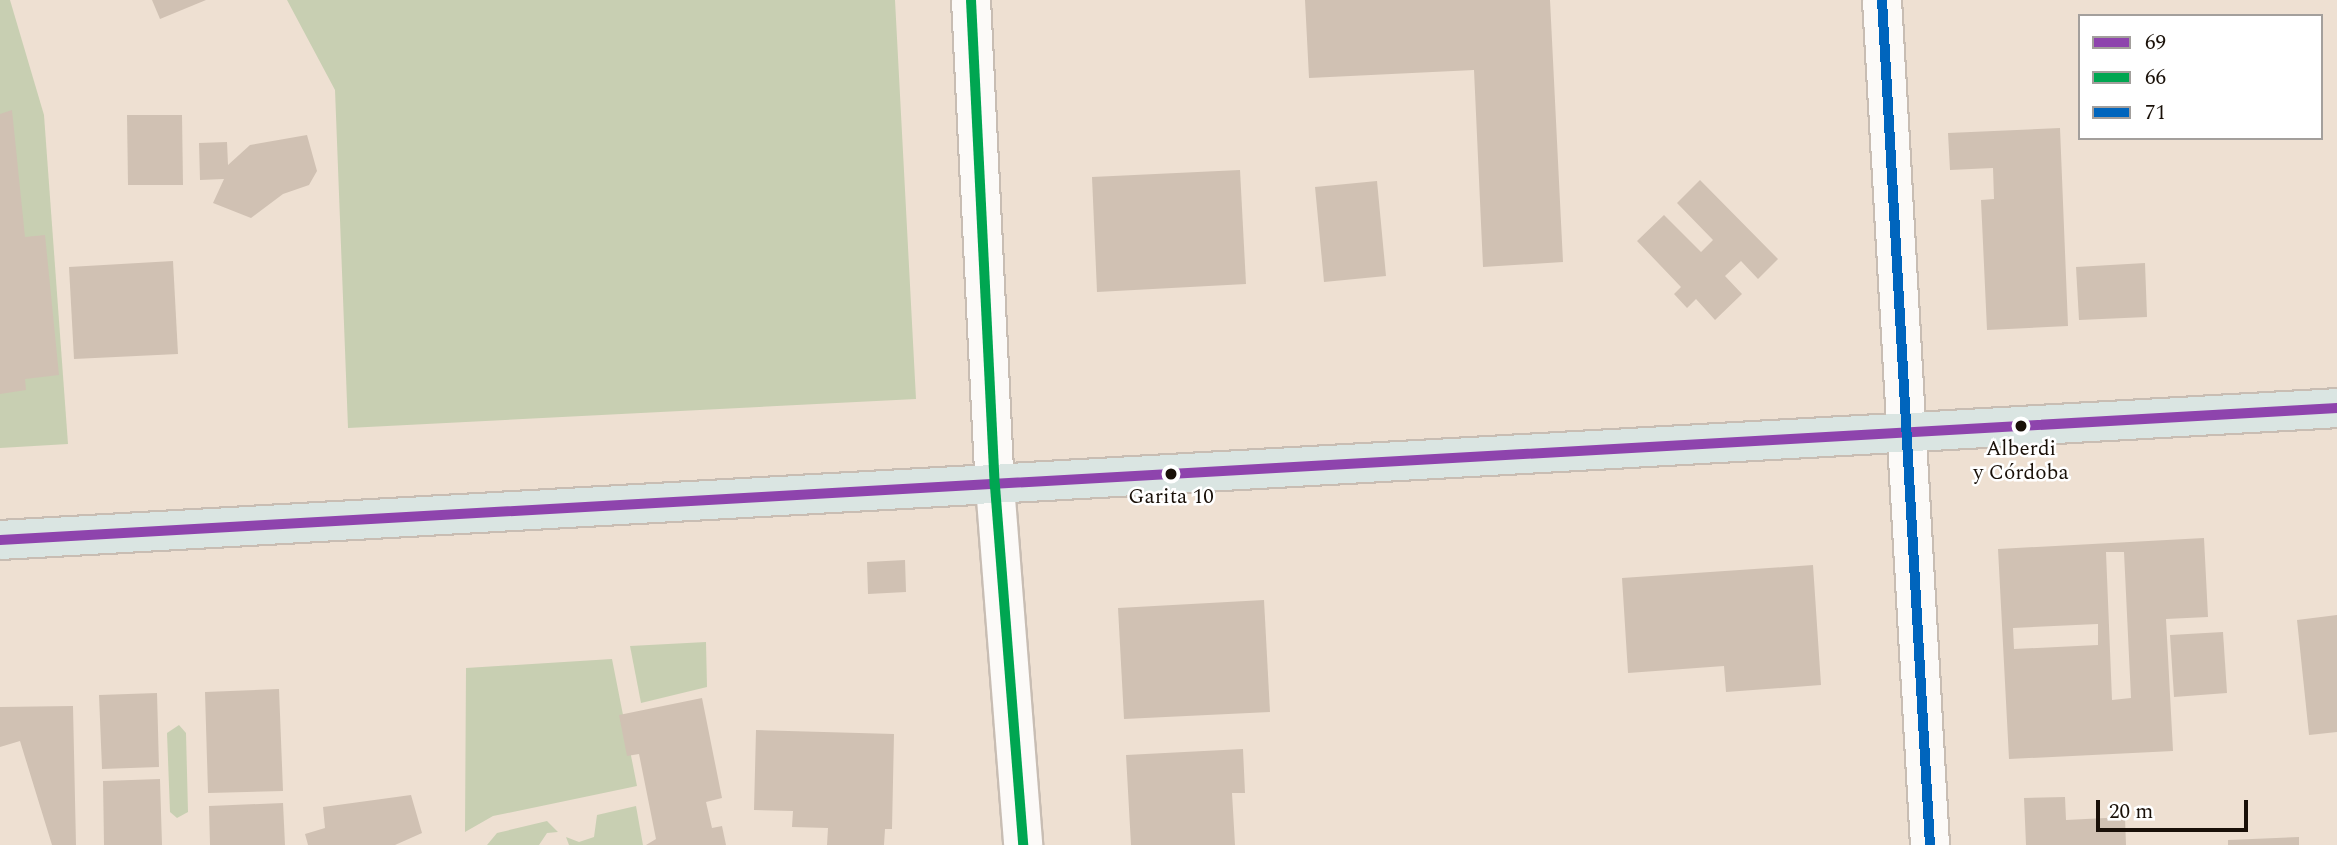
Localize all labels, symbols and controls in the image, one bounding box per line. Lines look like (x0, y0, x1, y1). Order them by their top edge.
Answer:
legend (2078, 14, 2323, 140)
text: 69 (2145, 27, 2166, 59)
text: 66 (2145, 62, 2166, 94)
text: 71 (2145, 97, 2166, 129)
marker: Alberdi y Córdoba (2014, 419, 2028, 433)
place label: Alberdi y Córdoba (1973, 436, 2069, 486)
marker: Garita 10 (1164, 467, 1178, 481)
place label: Garita 10 (1128, 484, 1214, 510)
scale bar (2099, 786, 2251, 830)
text: 20 m (2109, 796, 2153, 828)

